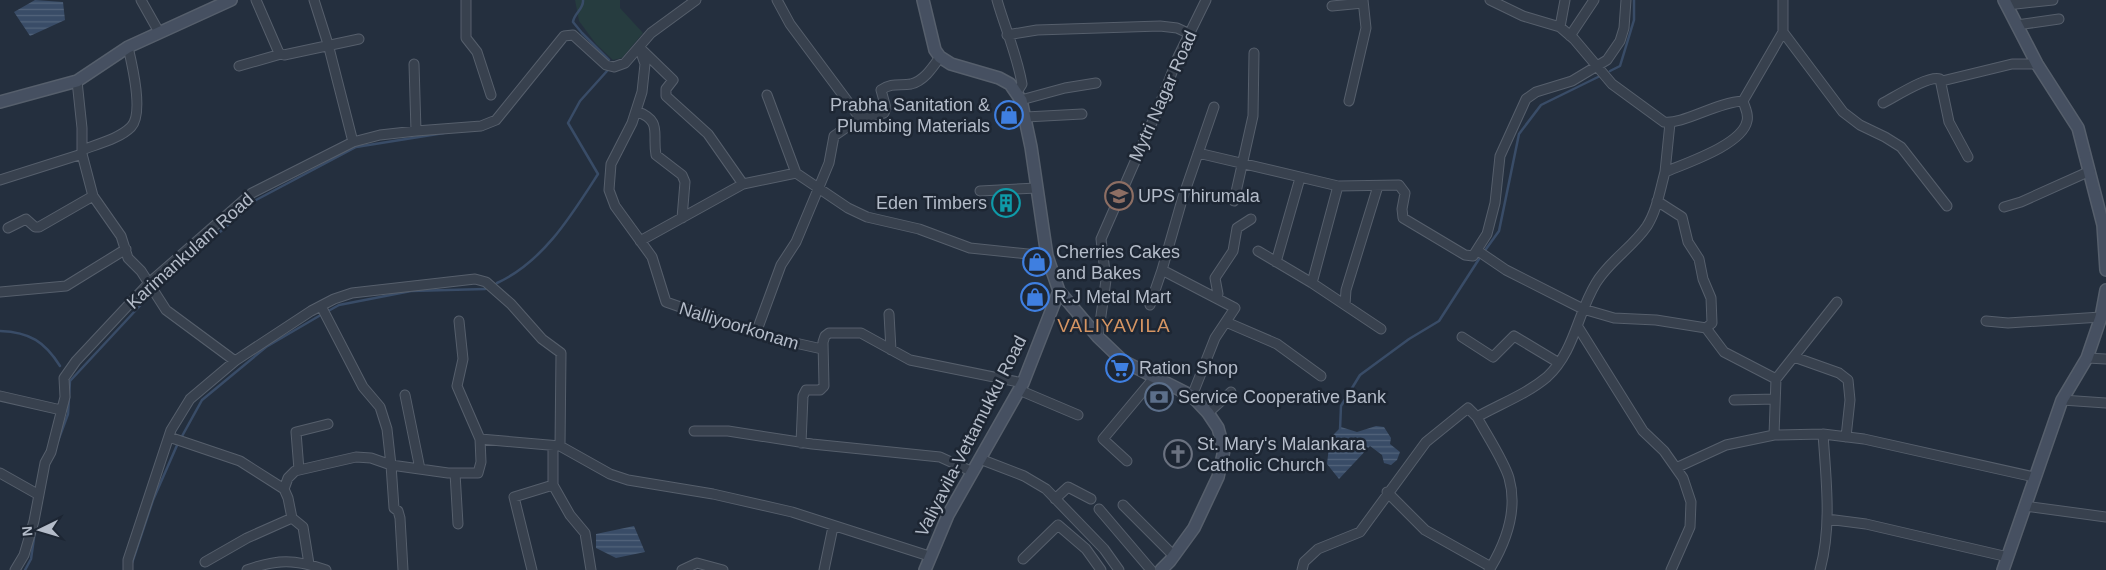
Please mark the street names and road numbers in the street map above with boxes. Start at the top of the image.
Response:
street label: Mytri Nagar Road [1125,28,1201,164]
street label: Karimankulam Road [123,189,257,313]
street label: Nalliyoorkonam [677,298,801,354]
street label: Valiyavila-Vettamukku Road [912,332,1030,540]

